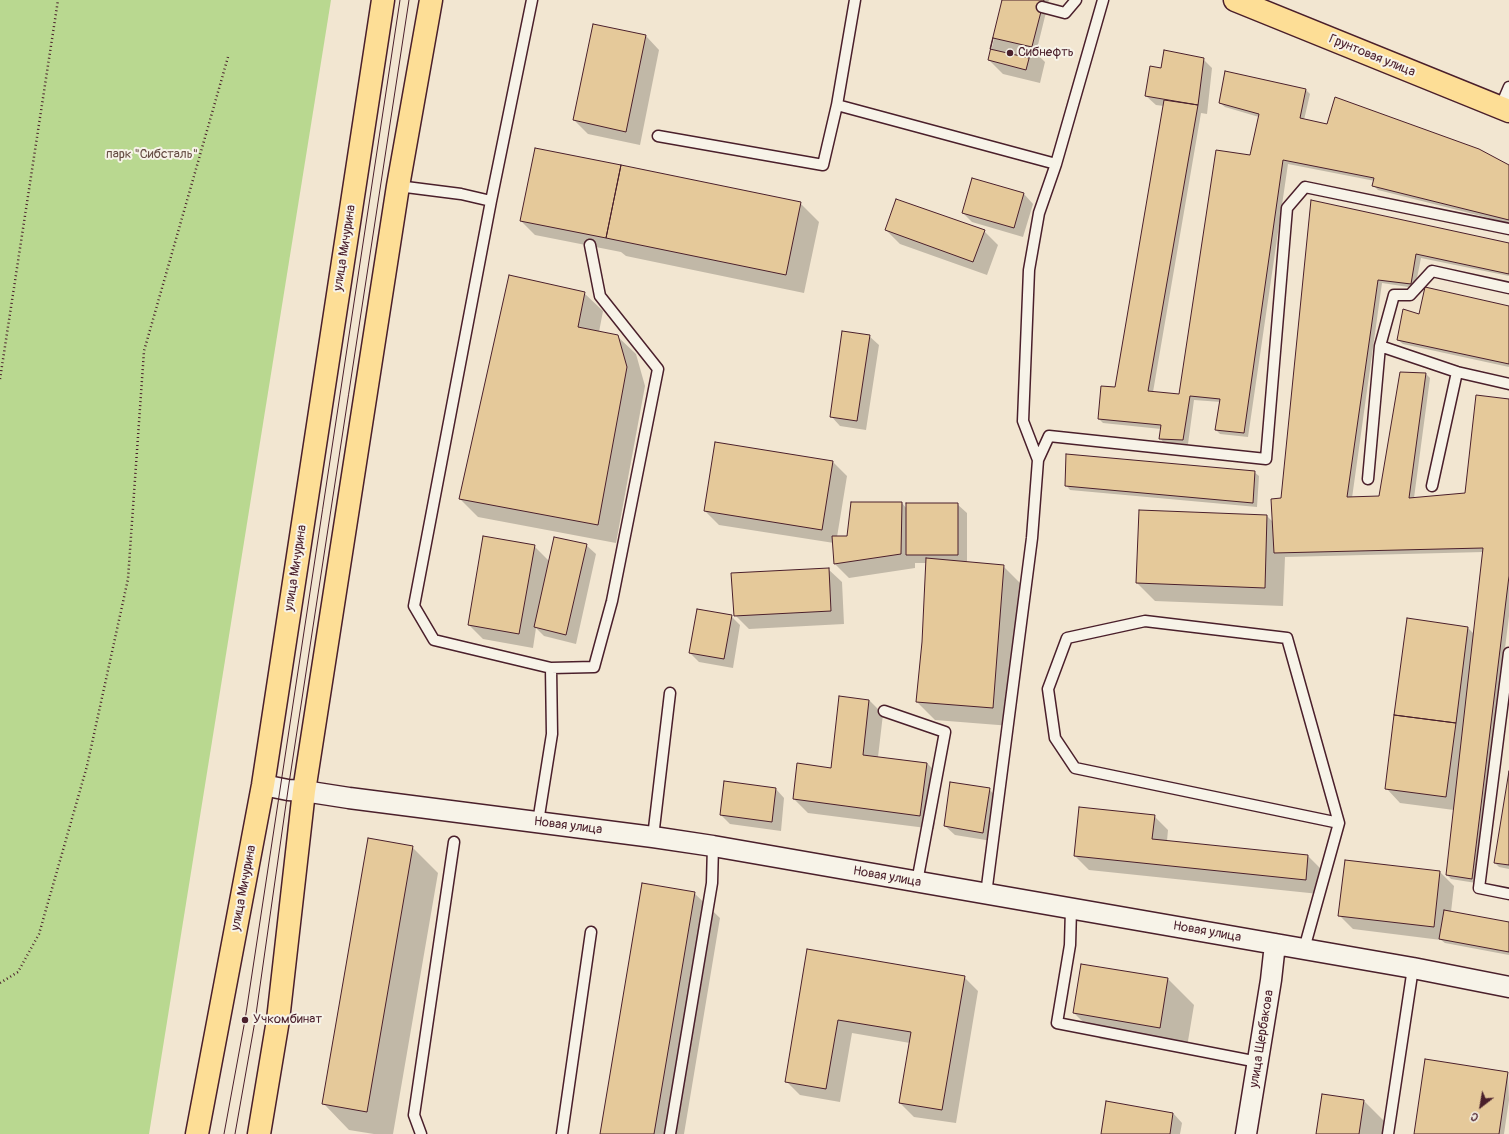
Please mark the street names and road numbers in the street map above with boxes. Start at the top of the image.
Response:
street label: Грунтовая улица [1327,32,1417,80]
street label: улица Мичурина [330,204,360,292]
street label: улица Мичурина [281,524,311,612]
street label: Новая улица [533,814,603,838]
street label: улица Мичурина [228,844,260,932]
street label: Новая улица [852,863,922,891]
street label: Новая улица [1172,918,1242,946]
street label: улица Щербакова [1247,989,1277,1089]

